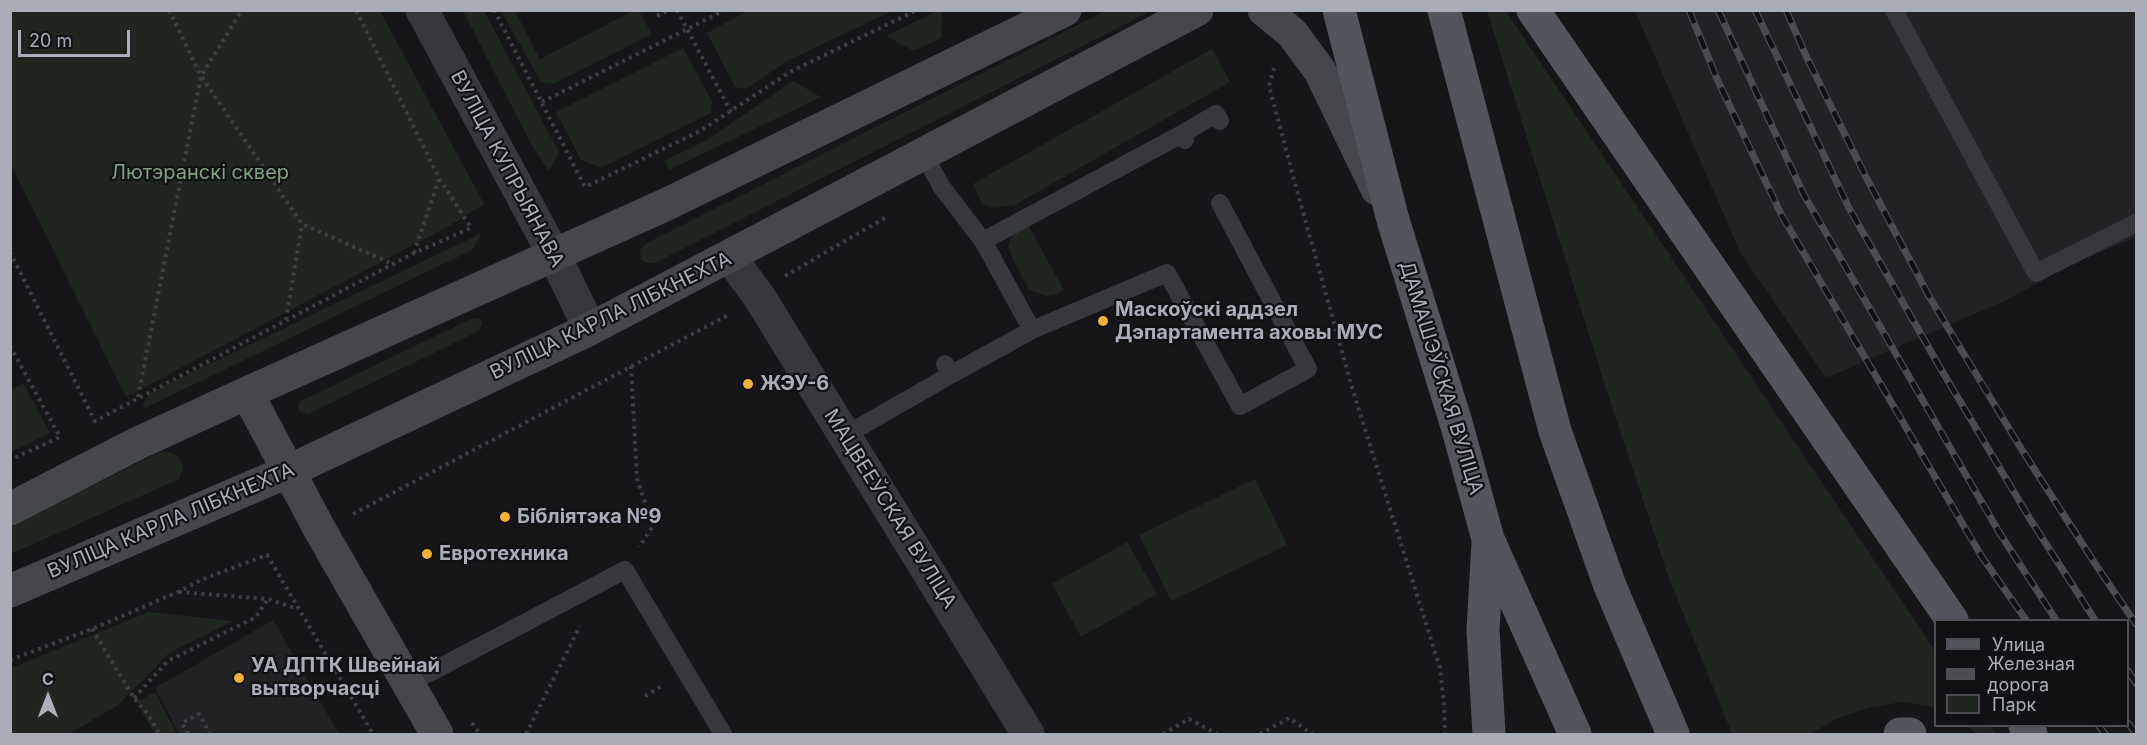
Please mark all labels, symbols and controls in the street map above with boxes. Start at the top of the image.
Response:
scale bar [21,18,134,56]
text: 20 m [29,30,72,51]
street label: ВУЛІЦА КУПРЫЯНАВА [445,66,569,272]
park label: Лютэранскі сквер [111,161,289,185]
street label: ВУЛІЦА КАРЛА ЛІБКНЕХТА [486,247,736,385]
street label: ДАМАШЭЎСКАЯ ВУЛІЦА [1394,258,1488,498]
place label: Маскоўскі аддзел Дэпартамента аховы МУС [1115,298,1383,345]
marker: Маскоўскі аддзел Дэпартамента аховы МУС [1096,314,1110,328]
place label: ЖЭУ-6 [760,372,829,396]
marker: ЖЭУ-6 [741,377,755,391]
street label: МАЦВЕЕЎСКАЯ ВУЛІЦА [819,405,961,613]
street label: ВУЛІЦА КАРЛА ЛІБКНЕХТА [44,458,298,584]
place label: Бібліятэка №9 [517,505,662,529]
marker: Бібліятэка №9 [498,510,512,524]
place label: Евротехника [439,542,569,566]
marker: Евротехника [420,547,434,561]
legend [1934,619,2129,727]
text: Улица [1992,634,2045,655]
text: Железная дорога [1987,653,2075,695]
place label: УА ДПТК Швейнай вытворчасці [251,654,440,701]
north arrow [18,667,78,727]
text: С [42,669,54,689]
marker: УА ДПТК Швейнай вытворчасці [232,671,246,685]
text: Парк [1992,694,2036,715]

